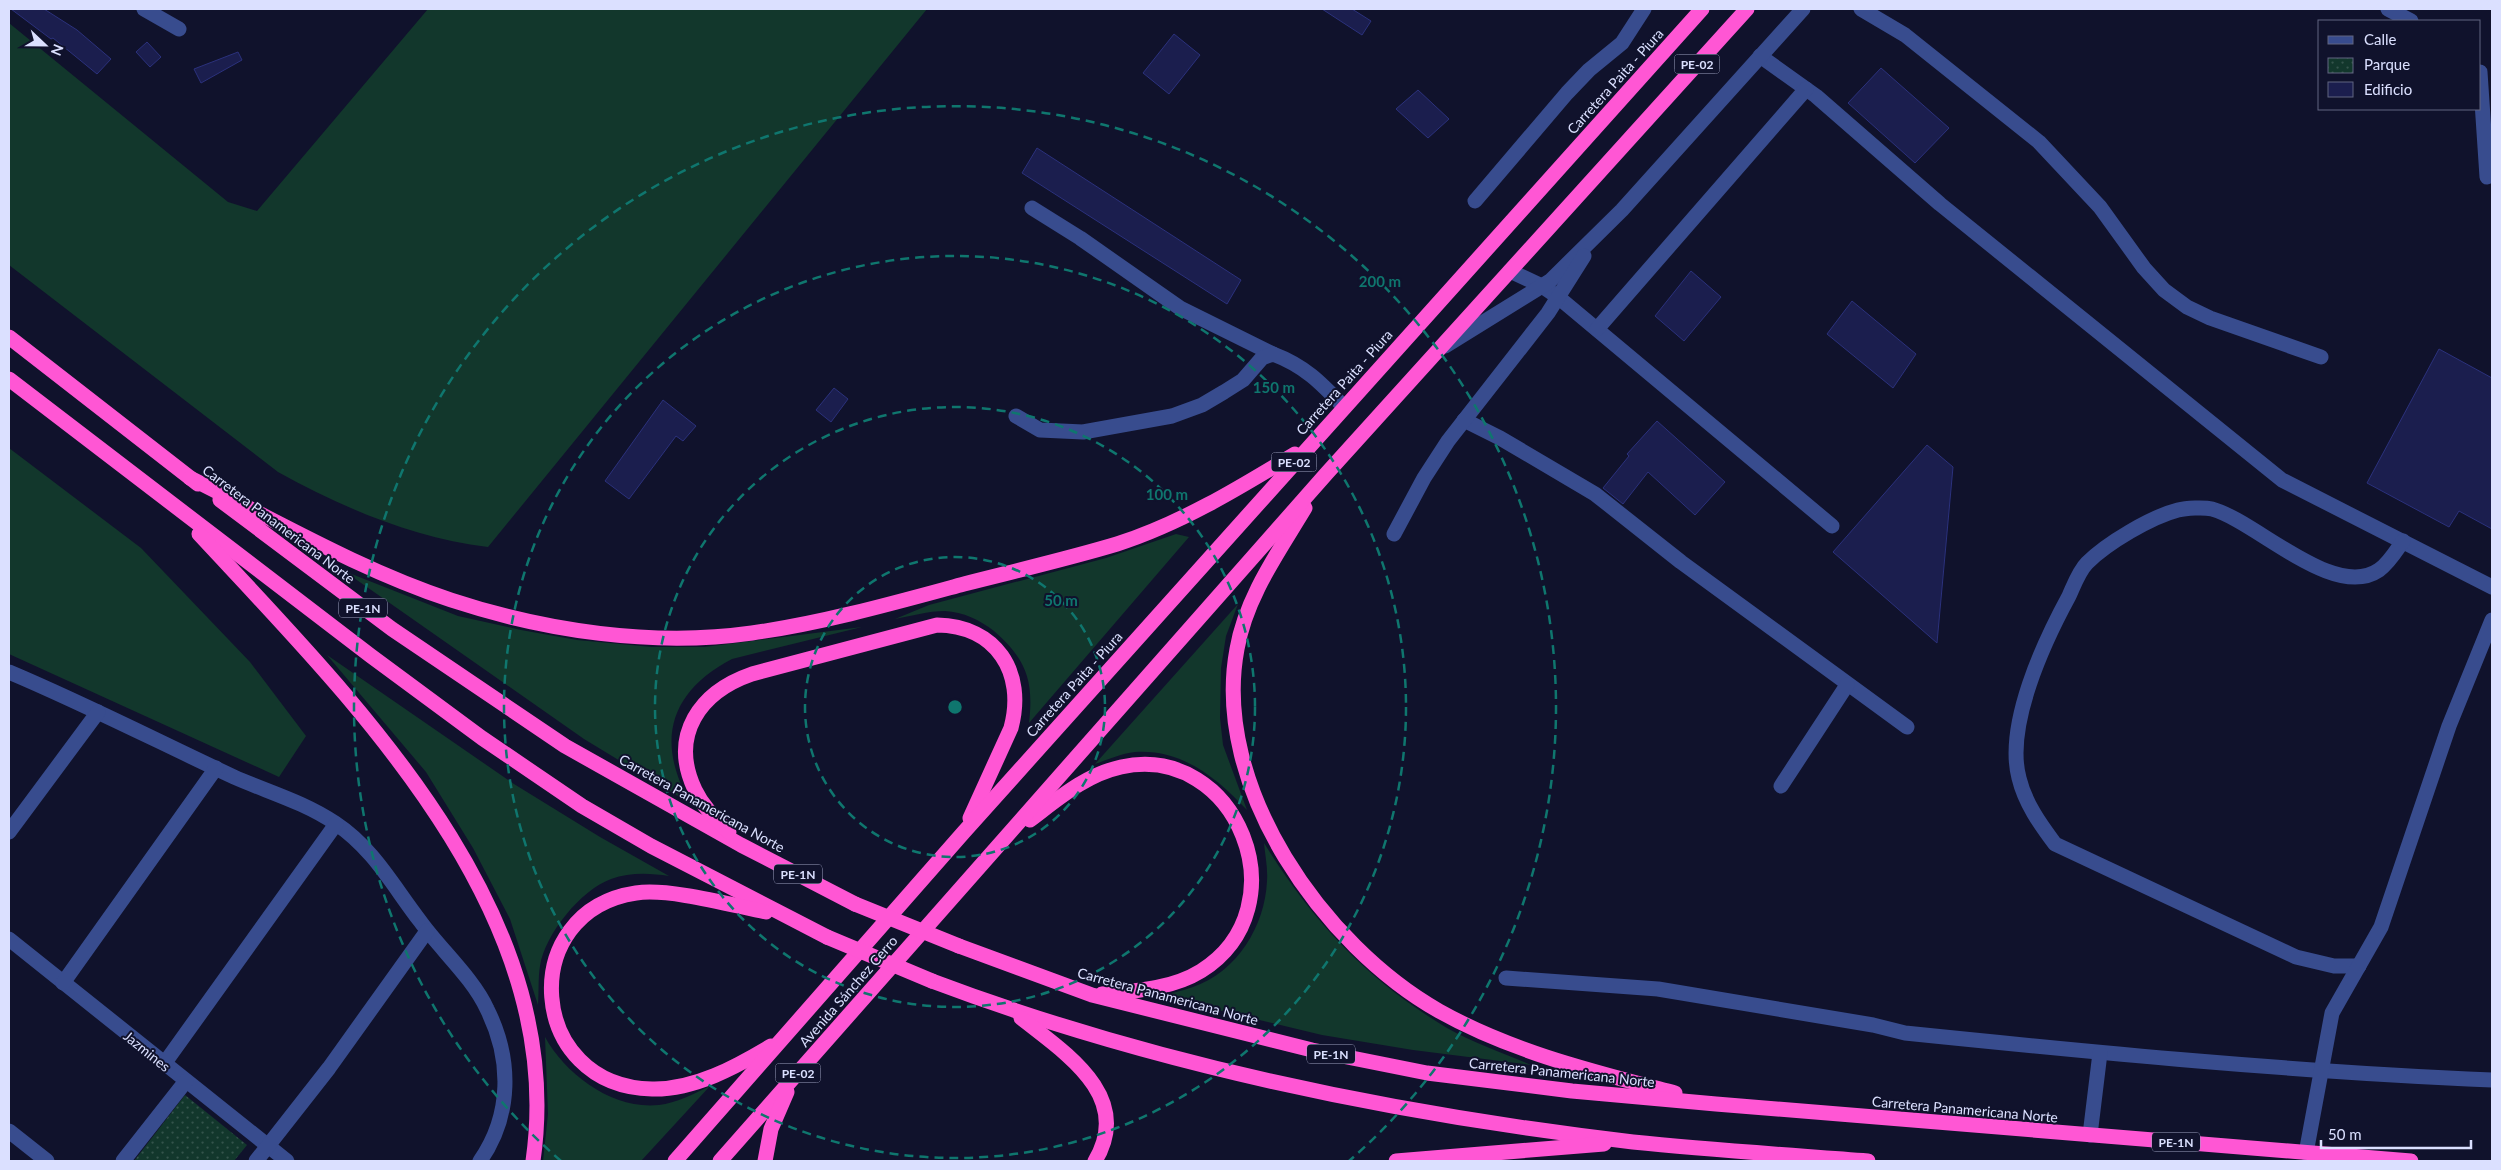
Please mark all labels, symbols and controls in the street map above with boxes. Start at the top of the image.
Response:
north arrow [20,20,70,70]
legend [2318,20,2481,110]
street label: Carretera Paita - Piura [1563,25,1667,137]
text: Calle [2364,30,2397,48]
text: N [48,42,67,58]
road number: PE-02 [1674,54,1720,74]
text: Parque [2364,55,2410,73]
text: Edificio [2364,80,2412,98]
text: 200 m [1359,272,1401,290]
street label: Carretera Paita - Piura [1292,326,1396,438]
text: 150 m [1253,378,1295,396]
road number: PE-02 [1272,452,1316,472]
street label: Carretera Panamericana Norte [199,461,359,587]
text: 100 m [1146,485,1188,503]
text: 50 m [1044,591,1078,609]
road number: PE-1N [339,598,387,618]
street label: Carretera Paita - Piura [1022,628,1126,740]
centre of rings [946,698,964,716]
street label: Carretera Panamericana Norte [616,750,788,856]
road number: PE-1N [774,864,822,884]
street label: Avenida Sánchez Cerro [795,932,901,1050]
street label: Carretera Panamericana Norte [1076,964,1260,1028]
street label: Jazmines [120,1027,174,1075]
road number: PE-1N [1307,1044,1355,1064]
street label: Carretera Panamericana Norte [1468,1054,1656,1090]
road number: PE-02 [776,1064,820,1082]
street label: Carretera Panamericana Norte [1871,1092,2059,1126]
scale bar [2321,1118,2471,1150]
text: 50 m [2328,1125,2362,1143]
road number: PE-1N [2152,1132,2200,1152]

